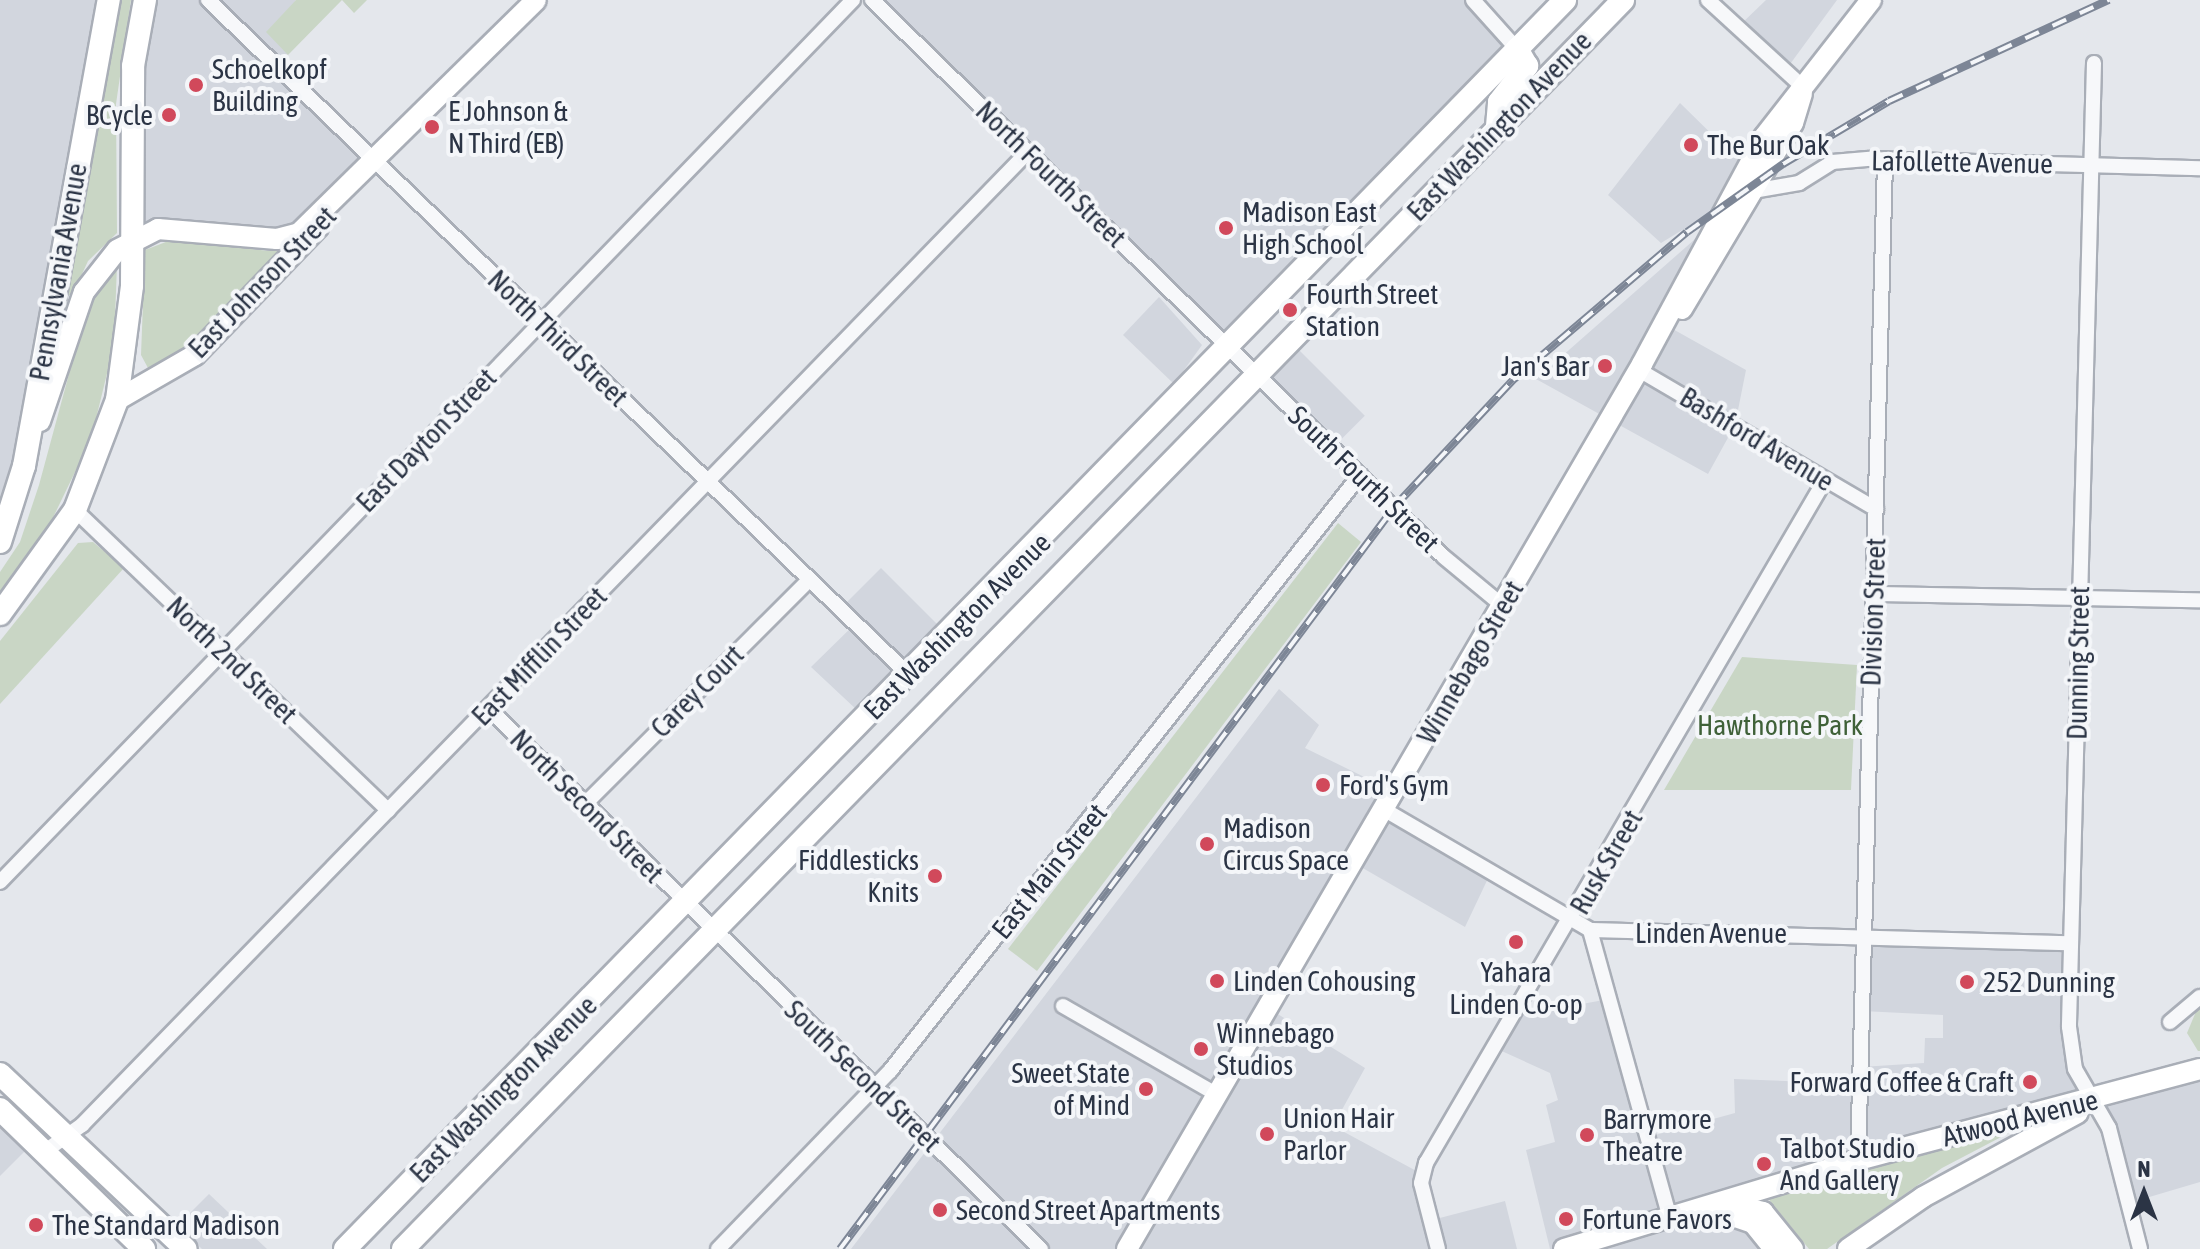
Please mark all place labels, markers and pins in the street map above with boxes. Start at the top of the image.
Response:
place label: Schoelkopf Building [212,52,327,118]
marker: Schoelkopf Building [187,76,205,94]
place label: E Johnson & N Third (EB) [448,94,568,160]
place label: BCycle [86,98,153,132]
marker: BCycle [160,106,178,124]
marker: E Johnson & N Third (EB) [423,118,441,136]
place label: The Bur Oak [1707,128,1829,162]
marker: The Bur Oak [1682,136,1700,154]
place label: Madison East High School [1242,195,1377,261]
marker: Madison East High School [1217,219,1235,237]
place label: Fourth Street Station [1306,277,1438,343]
marker: Fourth Street Station [1281,301,1299,319]
place label: Jan's Bar [1501,349,1589,383]
marker: Jan's Bar [1596,357,1614,375]
place label: Ford's Gym [1339,768,1449,802]
marker: Ford's Gym [1314,776,1332,794]
place label: Madison Circus Space [1223,811,1349,877]
marker: Madison Circus Space [1198,835,1216,853]
place label: Fiddlesticks Knits [798,843,919,909]
marker: Fiddlesticks Knits [926,867,944,885]
marker: Yahara Linden Co-op [1507,933,1525,951]
place label: Yahara Linden Co-op [1449,955,1583,1021]
place label: Linden Cohousing [1233,964,1415,998]
place label: 252 Dunning [1983,965,2115,999]
marker: Linden Cohousing [1208,972,1226,990]
marker: 252 Dunning [1958,973,1976,991]
place label: Winnebago Studios [1217,1016,1335,1082]
marker: Winnebago Studios [1192,1040,1210,1058]
place label: Sweet State of Mind [1012,1056,1130,1122]
place label: Forward Coffee & Craft [1789,1065,2014,1099]
marker: Forward Coffee & Craft [2021,1073,2039,1091]
marker: Sweet State of Mind [1137,1080,1155,1098]
place label: Union Hair Parlor [1283,1101,1394,1167]
place label: Barrymore Theatre [1603,1102,1712,1168]
marker: Union Hair Parlor [1258,1125,1276,1143]
marker: Barrymore Theatre [1578,1126,1596,1144]
place label: Talbot Studio And Gallery [1780,1131,1915,1197]
marker: Talbot Studio And Gallery [1755,1155,1773,1173]
place label: Second Street Apartments [956,1193,1220,1227]
marker: Second Street Apartments [931,1201,949,1219]
place label: Fortune Favors [1582,1202,1732,1236]
place label: The Standard Madison [52,1208,280,1242]
marker: Fortune Favors [1557,1210,1575,1228]
marker: The Standard Madison [27,1216,45,1234]

